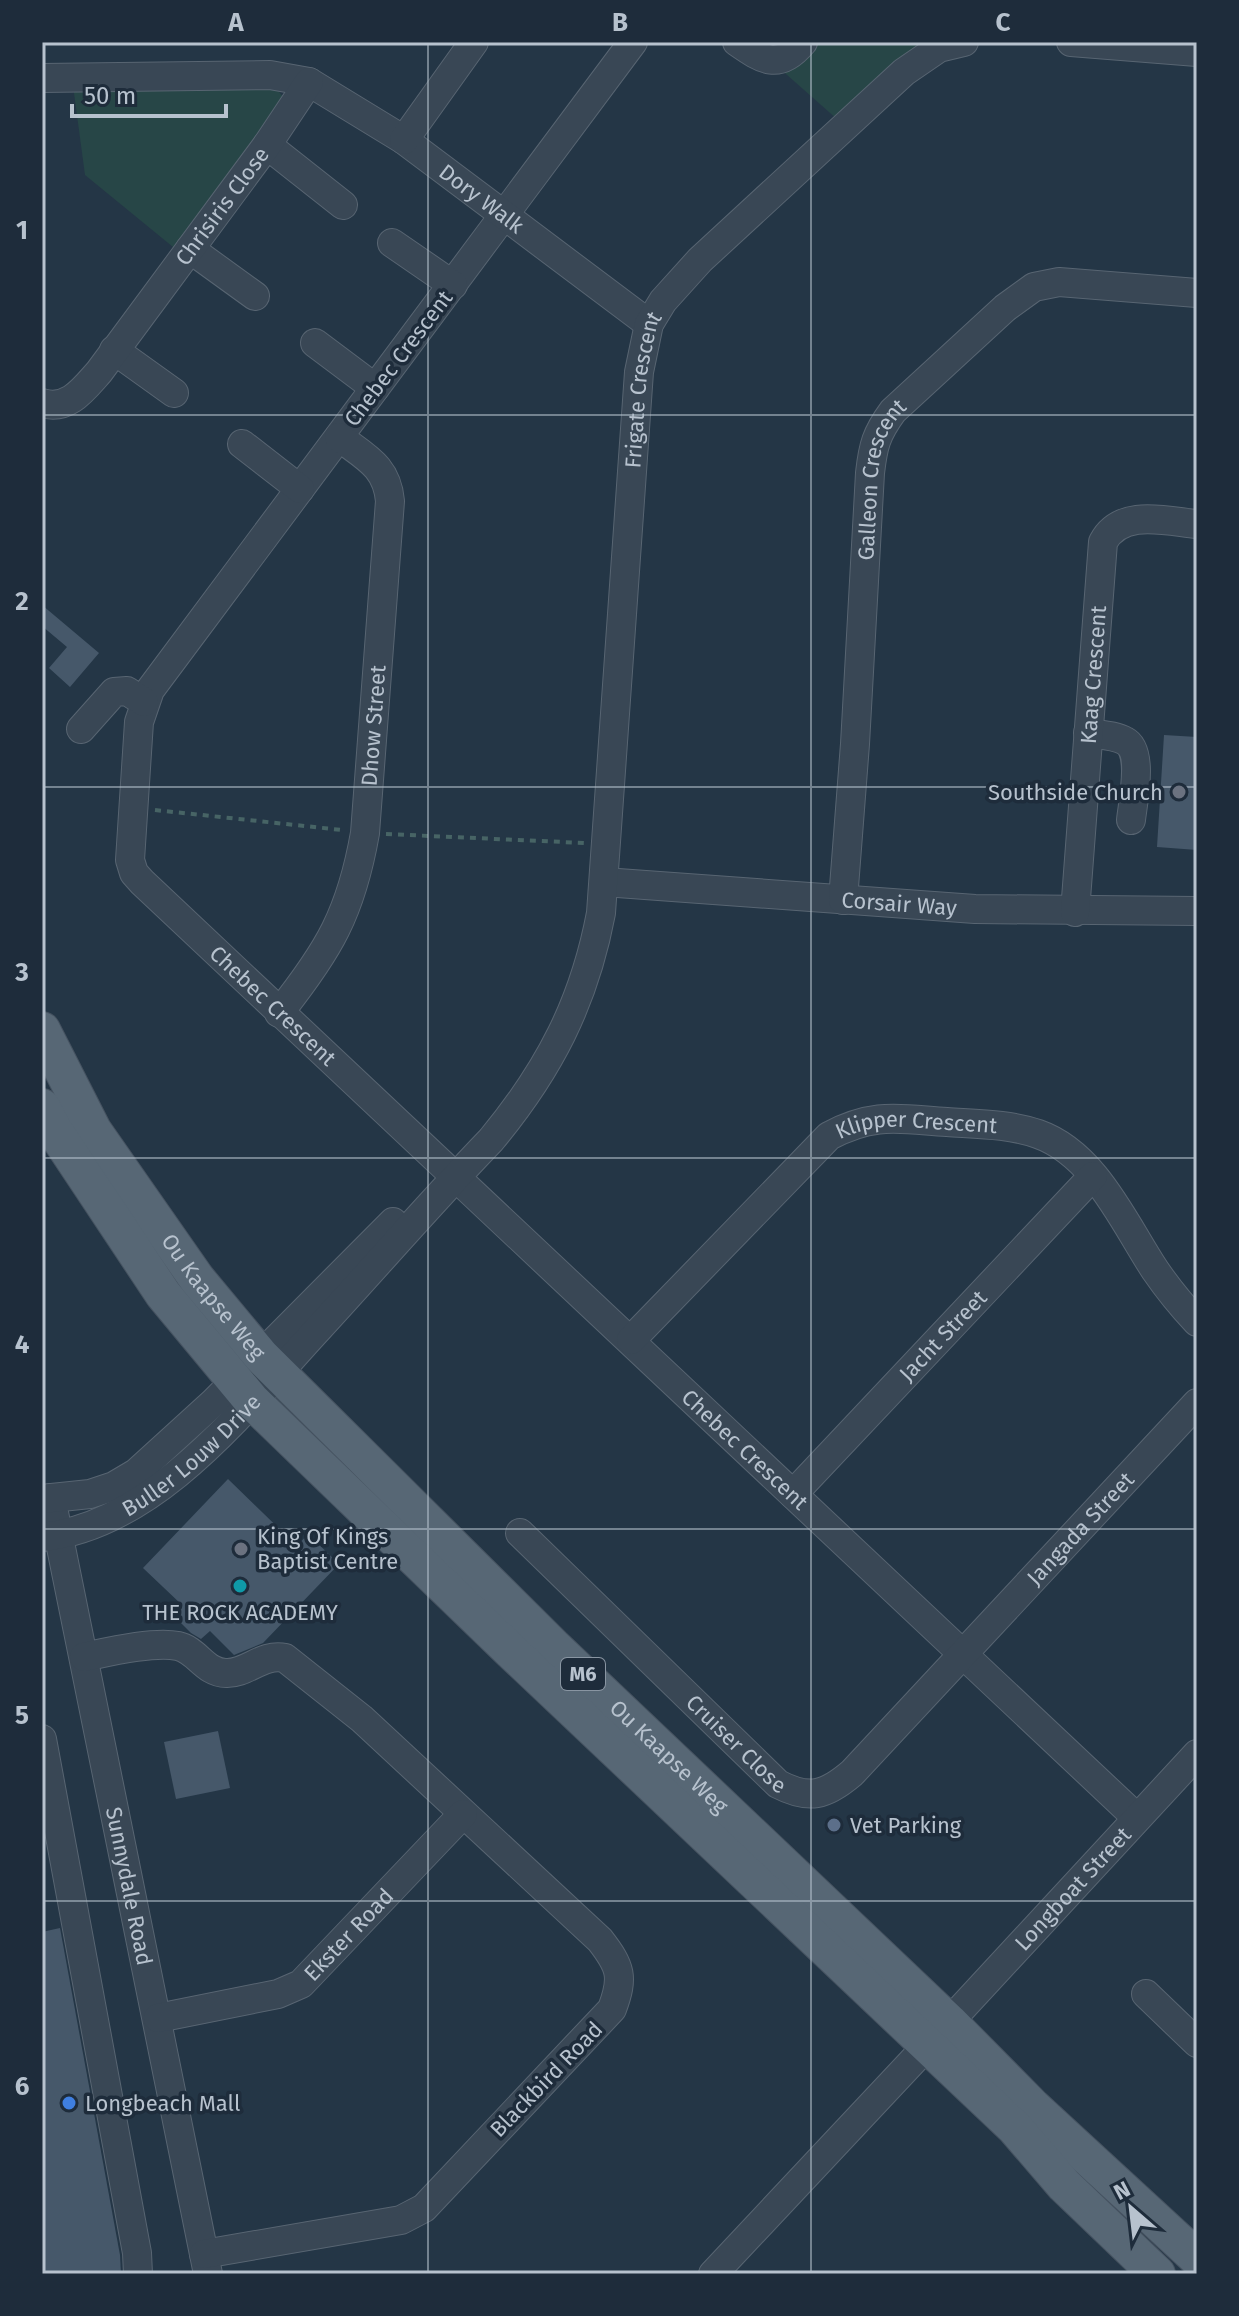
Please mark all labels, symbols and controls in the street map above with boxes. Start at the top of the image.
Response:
text: A [227,7,244,38]
text: B [612,7,628,38]
text: C [996,7,1011,38]
scale bar [72,68,226,118]
text: 50 m [84,82,136,110]
street label: Chrisiris Close [170,142,275,271]
street label: Dory Walk [434,158,530,240]
text: 1 [16,215,28,246]
street label: Chebec Crescent [338,285,458,432]
street label: Frigate Crescent [619,306,668,469]
street label: Galleon Crescent [852,393,912,561]
text: 2 [15,586,29,617]
street label: Kaag Crescent [1075,604,1112,745]
street label: Dhow Street [356,664,392,787]
place label: Southside Church [988,779,1163,806]
marker: Southside Church [1170,783,1188,801]
street label: Corsair Way [841,886,958,922]
street label: Chebec Crescent [204,940,342,1072]
text: 3 [14,957,29,988]
street label: Klipper Crescent [831,1106,998,1145]
street label: Ou Kaapse Weg [155,1228,272,1366]
street label: Jacht Street [893,1284,992,1387]
text: 4 [15,1329,30,1360]
street label: Chebec Crescent [676,1384,814,1516]
street label: Buller Louw Drive [117,1388,267,1522]
street label: Jangada Street [1021,1466,1140,1591]
place label: King Of Kings Baptist Centre [257,1523,398,1575]
marker: King Of Kings Baptist Centre [232,1540,250,1558]
marker: THE ROCK ACADEMY [231,1577,249,1595]
place label: THE ROCK ACADEMY [142,1599,338,1626]
road number: M6 [561,1658,605,1690]
street label: Cruiser Close [680,1689,790,1800]
street label: Ou Kaapse Weg [604,1694,734,1820]
text: 5 [15,1700,29,1731]
street label: Sunnydale Road [100,1805,158,1968]
place label: Vet Parking [850,1812,962,1839]
marker: Vet Parking [825,1816,843,1834]
street label: Longboat Street [1009,1821,1137,1956]
street label: Ekster Road [298,1883,399,1987]
street label: Blackbird Road [484,2016,608,2143]
text: 6 [15,2071,30,2102]
place label: Longbeach Mall [85,2090,240,2117]
marker: Longbeach Mall [60,2094,78,2112]
north arrow [1091,2168,1171,2248]
text: N [1109,2175,1135,2206]

